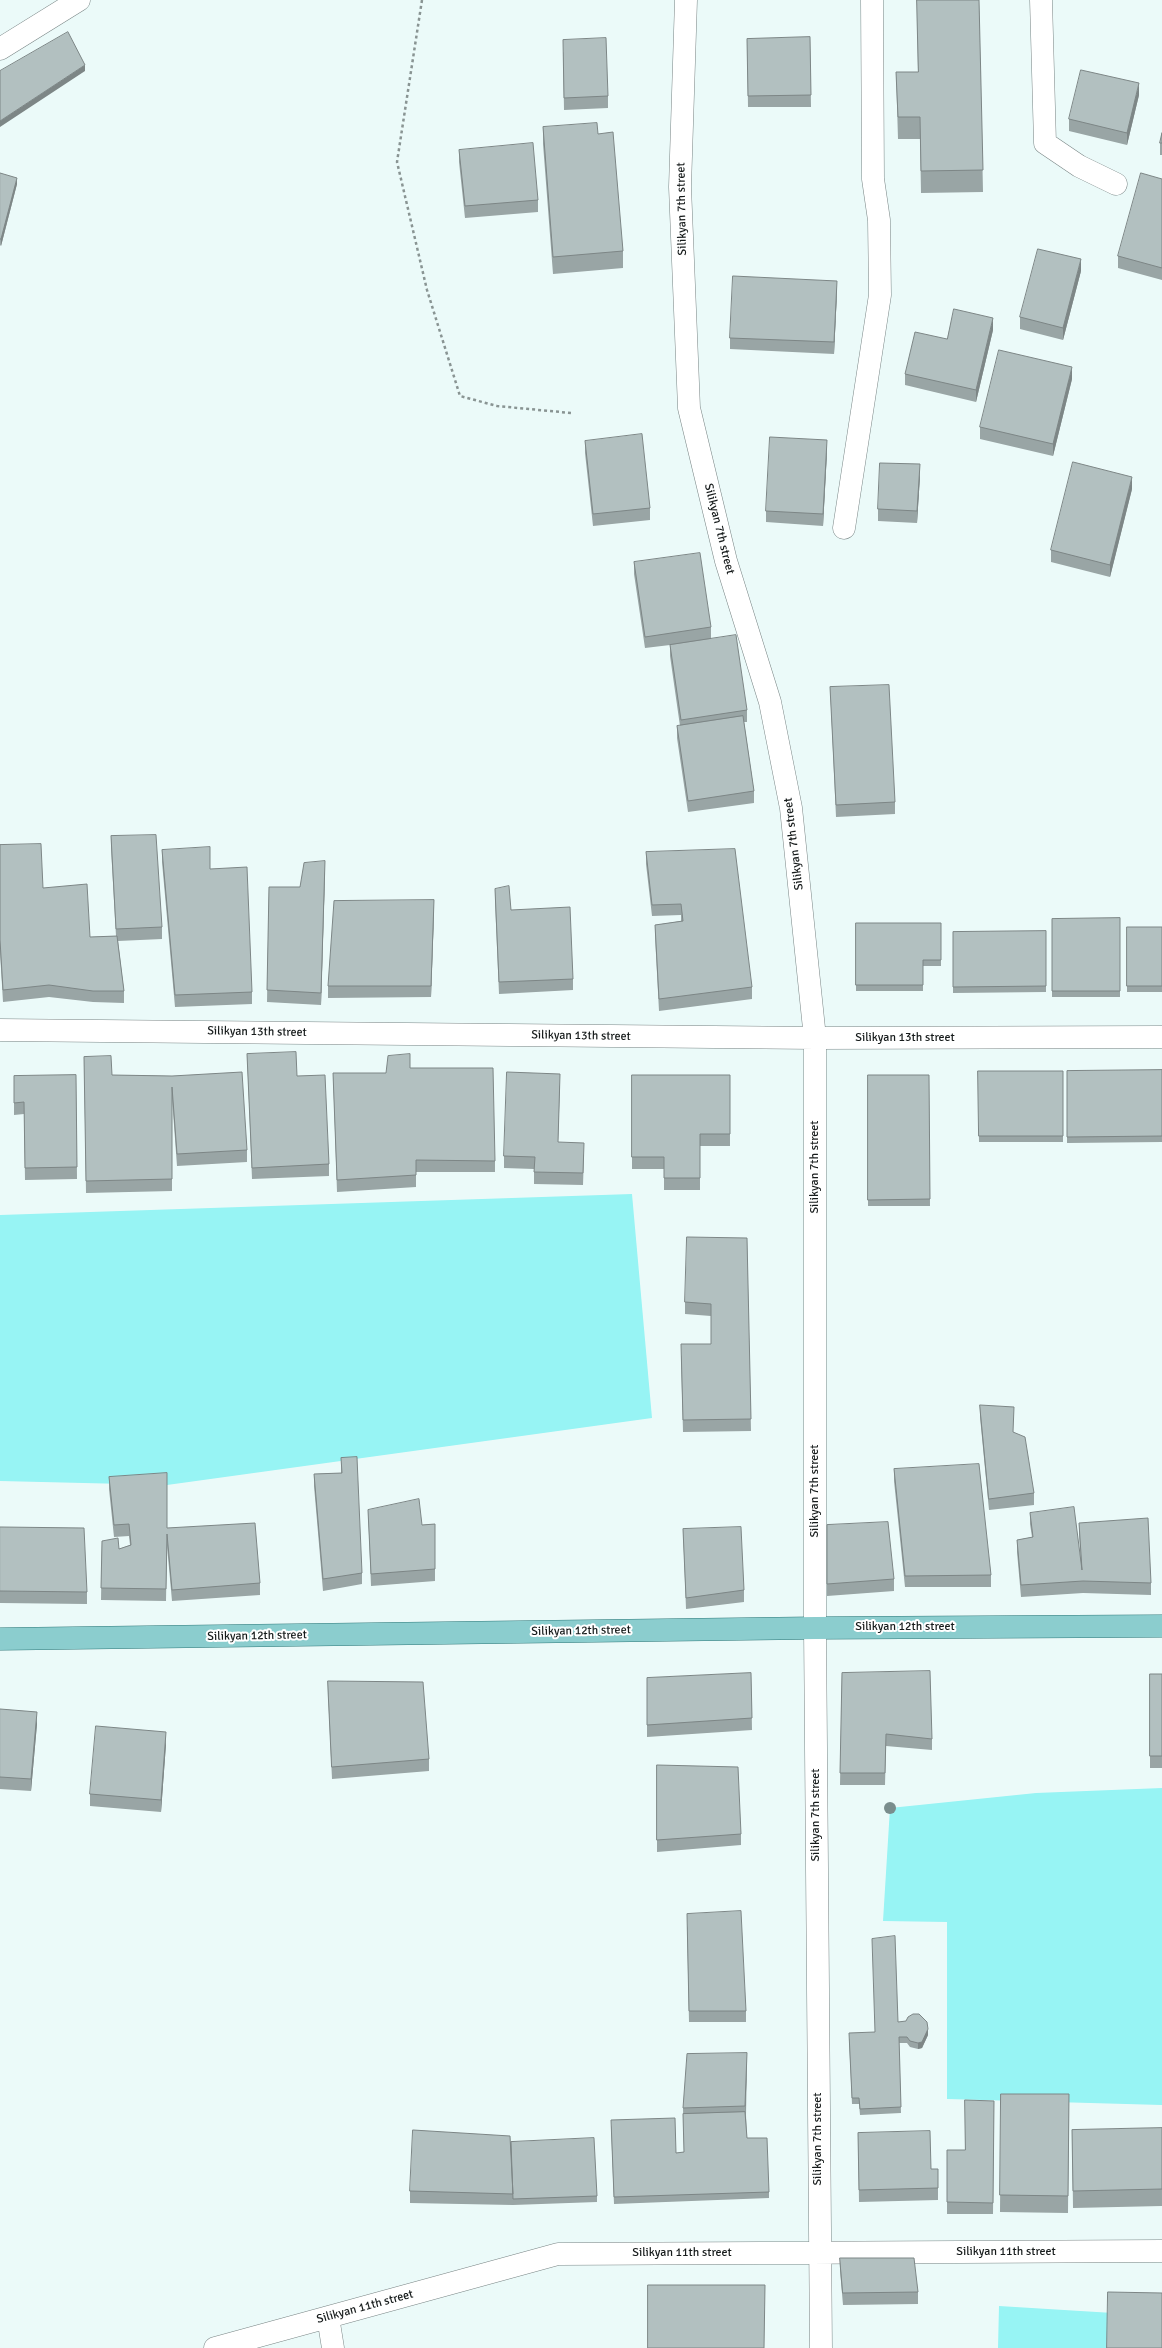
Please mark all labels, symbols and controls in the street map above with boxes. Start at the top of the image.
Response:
street label: Silikyan 7th street [674,162,690,256]
street label: Silikyan 7th street [701,482,737,576]
street label: Silikyan 7th street [781,797,807,891]
street label: Silikyan 13th street [207,1024,307,1040]
street label: Silikyan 13th street [531,1028,631,1044]
street label: Silikyan 13th street [855,1031,955,1045]
street label: Silikyan 7th street [808,1120,822,1214]
street label: Silikyan 7th street [808,1444,822,1538]
street label: Silikyan 12th street [855,1620,955,1634]
street label: Silikyan 12th street [531,1623,631,1639]
street label: Silikyan 12th street [207,1628,307,1644]
street label: Silikyan 7th street [809,1768,823,1862]
street label: Silikyan 7th street [811,2092,825,2186]
street label: Silikyan 11th street [956,2245,1056,2259]
street label: Silikyan 11th street [632,2246,732,2260]
street label: Silikyan 11th street [315,2287,415,2327]

